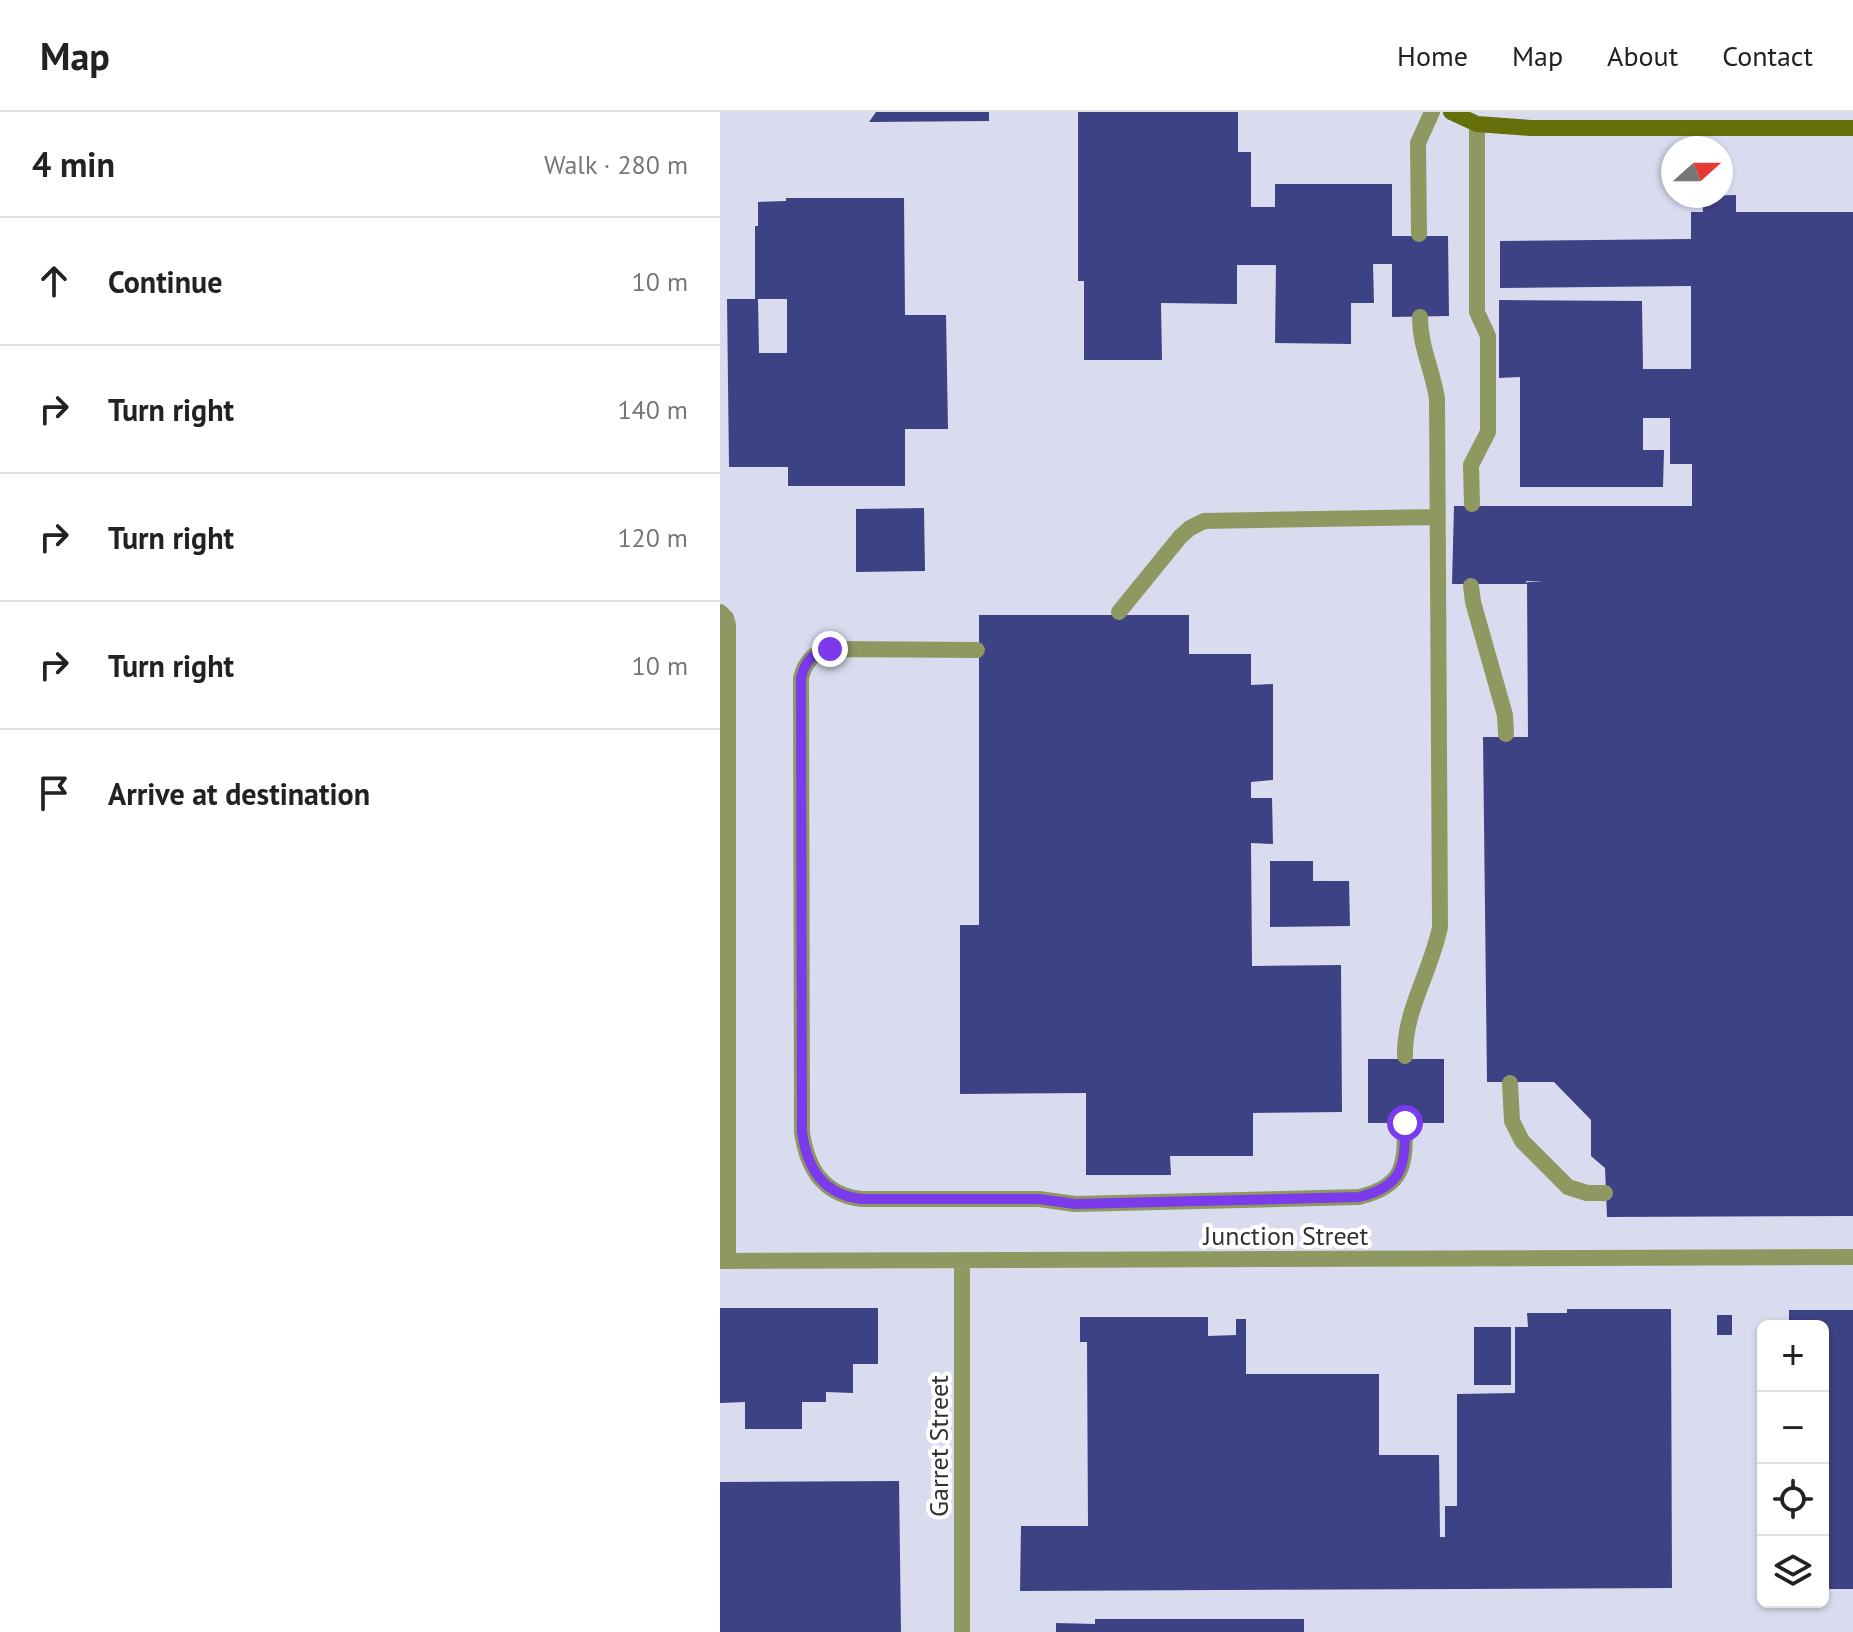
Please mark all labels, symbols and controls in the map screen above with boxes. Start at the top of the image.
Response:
text: Map [40,31,110,80]
text: Home [1397,37,1468,74]
text: Map [1512,37,1563,74]
text: About [1607,37,1678,74]
text: Contact [1722,37,1813,74]
north arrow [1661,136,1733,208]
text: 4 min [32,142,115,186]
text: Walk · 280 m [544,148,688,181]
icon: ahead [32,259,76,303]
text: Continue [108,262,222,301]
text: 10 m [632,265,688,298]
icon: right [32,387,76,431]
text: Turn right [108,390,234,429]
text: 140 m [617,393,688,426]
icon: right [32,515,76,559]
text: Turn right [108,518,234,557]
text: 120 m [617,521,688,554]
route end [812,631,848,667]
icon: right [32,643,76,687]
text: Turn right [108,646,234,685]
text: 10 m [632,649,688,682]
icon: arrive [32,771,76,815]
text: Arrive at destination [108,774,370,813]
route start [1387,1105,1423,1141]
street label: Junction Street [1203,1219,1369,1252]
map controls [1757,1320,1829,1608]
button: + [1757,1320,1829,1392]
street label: Garret Street [922,1375,955,1517]
button: − [1757,1392,1829,1464]
button: locate [1757,1464,1829,1536]
button: layers [1757,1536,1829,1608]

